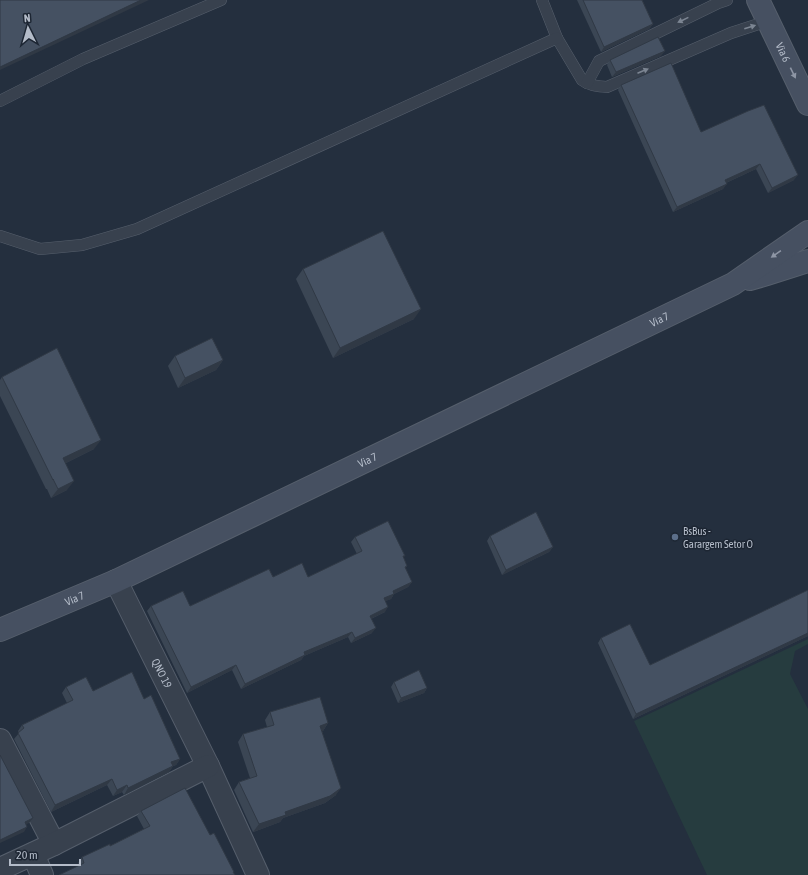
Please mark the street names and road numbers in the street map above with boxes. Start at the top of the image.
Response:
street label: Via 6 [773,41,793,64]
street label: Via 7 [648,310,671,329]
street label: Via 7 [356,450,379,470]
street label: Via 7 [63,589,86,608]
street label: QNO 19 [150,657,174,690]

